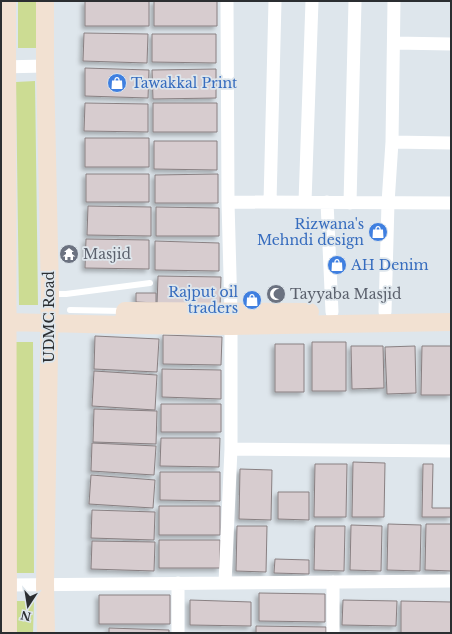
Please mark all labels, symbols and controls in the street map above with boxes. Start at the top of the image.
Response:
shop icon: Tawakkal Print [106,72,128,94]
place label: Tawakkal Print [131,74,238,92]
place label: Rizwana's Mehndi design [257,215,364,249]
shop icon: Rizwana's Mehndi design [367,221,389,243]
temple icon: Masjid [58,243,80,265]
place label: Masjid [83,245,131,263]
shop icon: AH Denim [326,254,348,276]
place label: AH Denim [350,256,429,274]
street label: UDMC Road [40,271,58,363]
place label: Rajput oil traders [168,283,238,317]
mosque icon: Tayyaba Masjid [265,283,287,305]
place label: Tayyaba Masjid [290,285,402,303]
shop icon: Rajput oil traders [241,289,263,311]
north arrow [8,586,48,626]
text: N [19,608,32,624]

